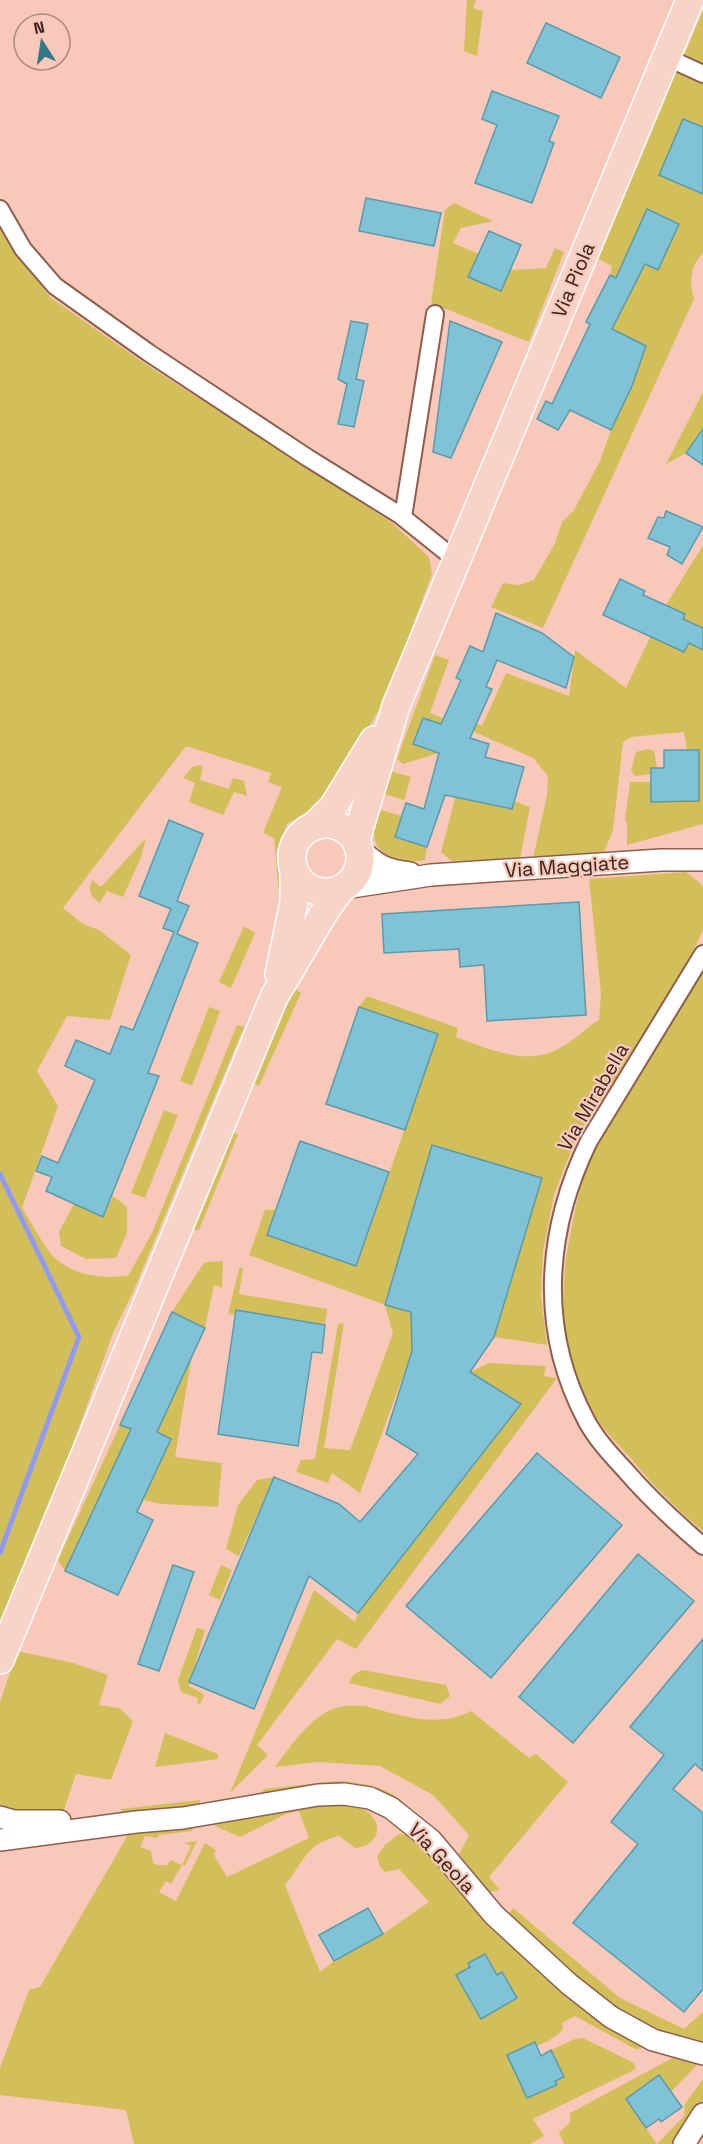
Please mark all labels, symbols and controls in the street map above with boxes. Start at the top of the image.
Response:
north arrow [12,12,72,72]
text: N [32,16,46,39]
street label: Via Piola [545,238,601,322]
street label: Via Maggiate [504,849,630,883]
street label: Via Mirabella [552,1038,634,1156]
street label: Via Geola [403,1817,481,1899]

